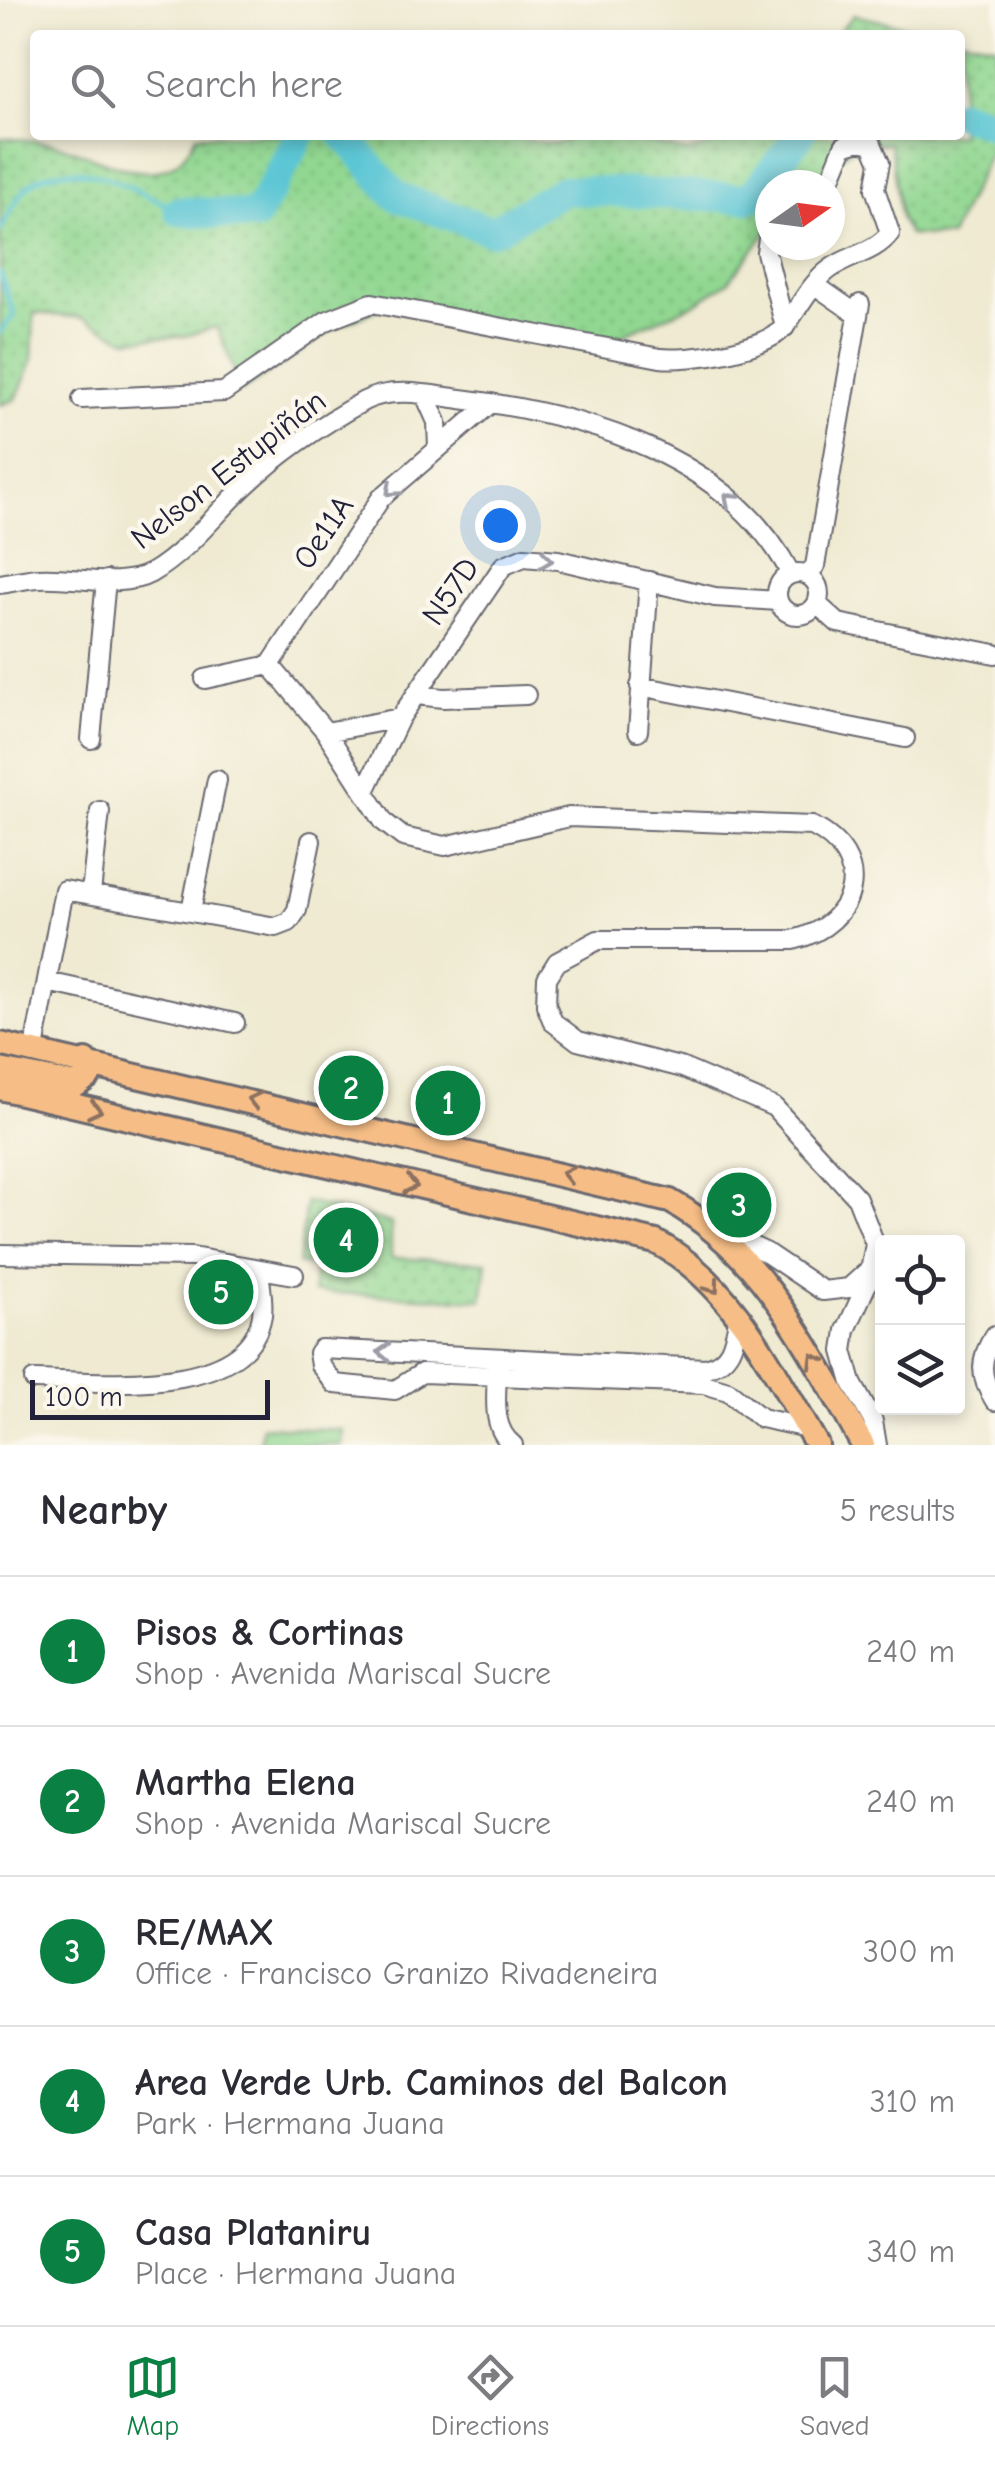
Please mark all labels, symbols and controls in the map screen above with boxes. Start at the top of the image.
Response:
search box [30,30,965,140]
icon: search [65,58,120,113]
text: Search here [145,63,343,107]
north arrow [755,170,845,260]
street label: Nelson Estupiñán [124,382,333,557]
one-way arrow [385,478,403,496]
street label: Oe11A [286,489,361,576]
one-way arrow [723,493,742,511]
your location [475,500,526,551]
one-way arrow [538,549,554,570]
street label: N57D [414,551,487,632]
pin: 2 [318,1050,384,1126]
pin: 1 [416,1066,480,1140]
one-way arrow [246,1091,263,1112]
one-way arrow [86,1098,103,1119]
one-way arrow [560,1165,577,1186]
pin: 3 [706,1168,772,1242]
one-way arrow [402,1173,419,1194]
pin: 4 [314,1202,378,1278]
map controls [875,1235,965,1415]
button: locate [875,1235,965,1325]
pin: 5 [188,1254,254,1330]
one-way arrow [701,1276,719,1294]
button: layers [875,1325,965,1415]
one-way arrow [375,1342,391,1363]
one-way arrow [807,1353,827,1371]
scale bar [30,1375,270,1420]
text: 100 m [45,1381,123,1413]
text: Nearby [40,1486,167,1535]
text: 5 results [840,1492,955,1529]
text: Pisos & Cortinas [135,1611,404,1655]
text: 1 [66,1633,79,1670]
text: 240 m [866,1633,955,1670]
text: Shop · Avenida Mariscal Sucre [135,1655,551,1692]
text: Martha Elena [135,1761,356,1805]
text: 2 [65,1783,80,1820]
text: 240 m [866,1783,955,1820]
text: Shop · Avenida Mariscal Sucre [135,1805,551,1842]
text: RE/MAX [135,1911,275,1955]
text: 3 [65,1933,80,1970]
text: 300 m [863,1933,955,1970]
text: Office · Francisco Granizo Rivadeneira [135,1955,658,1992]
text: Area Verde Urb. Caminos del Balcon [135,2061,728,2105]
text: 4 [65,2083,80,2120]
text: 310 m [869,2083,955,2120]
text: Park · Hermana Juana [135,2105,445,2142]
text: Casa Plataniru [135,2211,371,2255]
text: 5 [64,2233,81,2270]
text: 340 m [867,2233,955,2270]
text: Place · Hermana Juana [135,2255,456,2292]
tab: Map [125,2350,180,2442]
tab: Directions [431,2350,549,2442]
tab: Saved [800,2350,870,2442]

